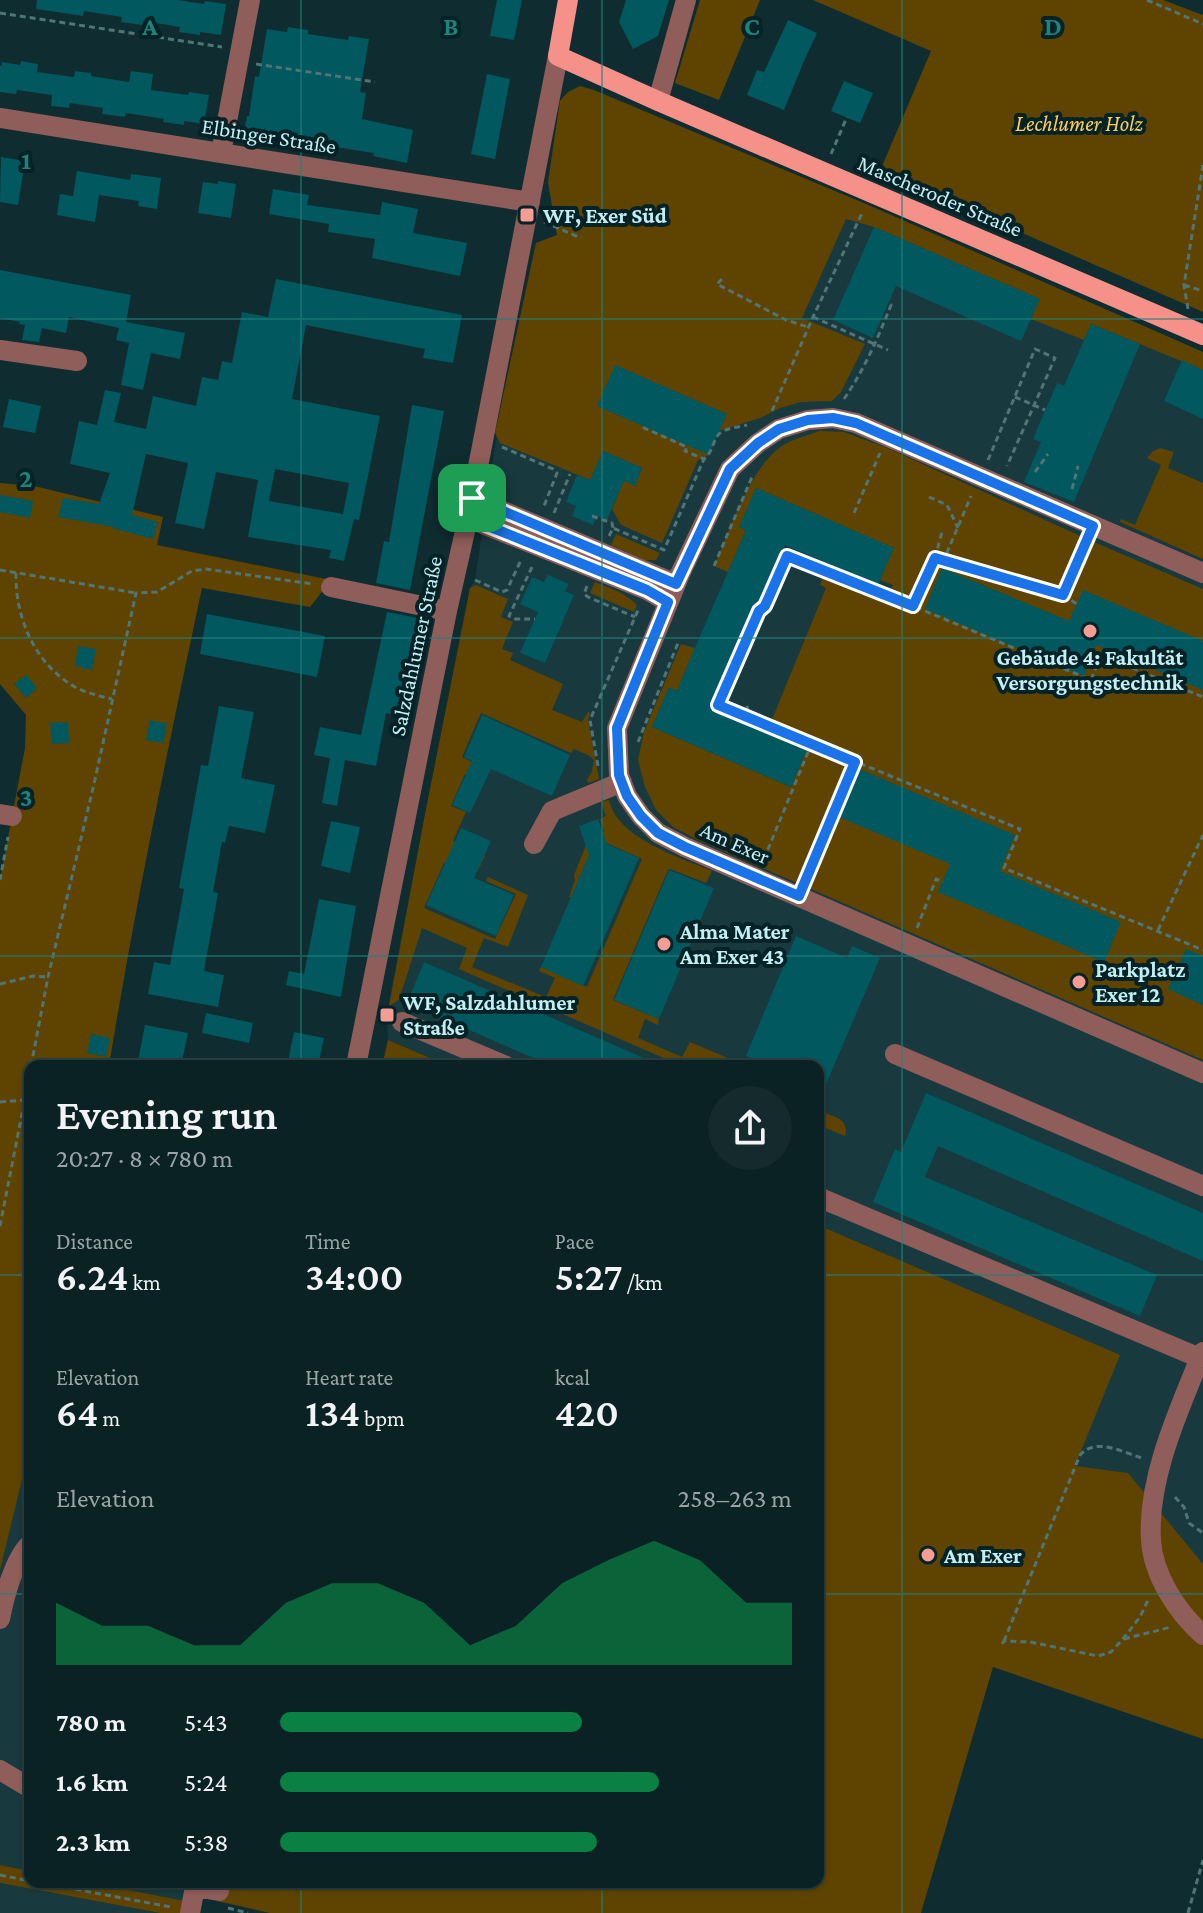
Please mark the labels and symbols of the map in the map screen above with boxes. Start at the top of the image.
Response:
text: A [141,12,158,41]
text: B [443,12,459,41]
text: C [744,12,760,41]
text: D [1044,12,1062,41]
park label: Lechlumer Holz [1015,111,1143,136]
street label: Elbinger Straße [200,113,338,159]
text: 1 [21,146,31,175]
street label: Mascheroder Straße [854,150,1026,242]
place label: WF, Exer Süd [542,203,667,228]
marker: WF, Exer Süd [518,206,536,224]
text: 2 [19,464,33,493]
pin [438,464,506,532]
street label: Salzdahlumer Straße [385,554,447,738]
marker: Gebäude 4: Fakultät Versorgungstechnik [1081,622,1099,640]
place label: Gebäude 4: Fakultät Versorgungstechnik [995,645,1185,695]
text: 3 [20,783,32,812]
street label: Am Exer [696,817,774,869]
place label: Alma Mater Am Exer 43 [679,919,790,969]
marker: Alma Mater Am Exer 43 [655,935,673,953]
place label: Parkplatz Exer 12 [1095,957,1185,1007]
marker: Parkplatz Exer 12 [1070,973,1088,991]
place label: WF, Salzdahlumer Straße [402,990,576,1040]
marker: WF, Salzdahlumer Straße [378,1006,396,1024]
place label: Am Exer [943,1543,1022,1568]
marker: Am Exer [919,1546,937,1564]

